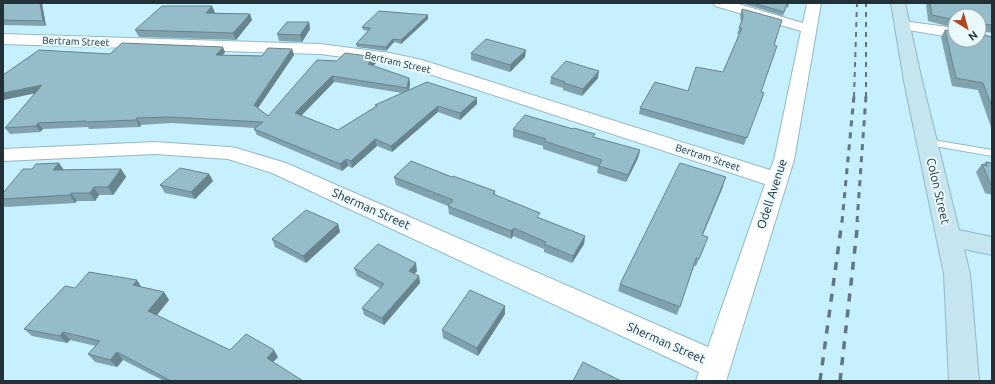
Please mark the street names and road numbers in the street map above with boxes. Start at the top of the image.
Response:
street label: Bertram Street [42,35,110,48]
street label: Bertram Street [364,50,432,75]
street label: Bertram Street [674,142,742,173]
street label: Colon Street [925,156,952,226]
street label: Odell Avenue [754,157,789,230]
street label: Sherman Street [330,186,412,232]
street label: Sherman Street [625,320,707,366]

